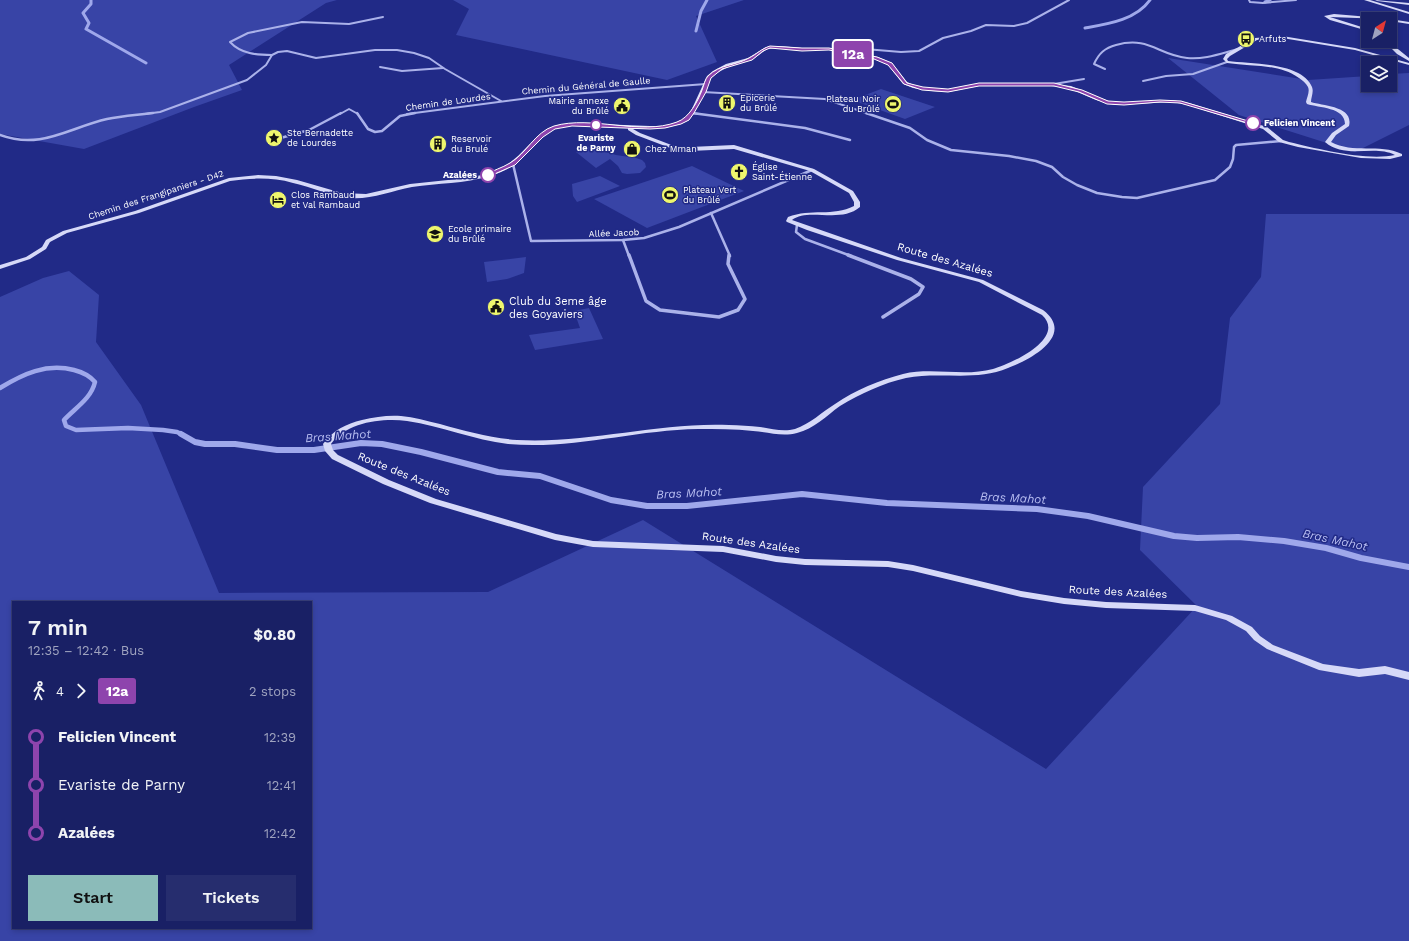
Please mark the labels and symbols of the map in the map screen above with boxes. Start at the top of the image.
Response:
north arrow [1361,12,1397,48]
bus stop icon: Arfuts [1236,29,1256,49]
place label: Arfuts [1259,34,1286,44]
line badge: 12a [830,41,876,67]
street label: Chemin du Général de Gaulle [521,75,651,97]
street label: Chemin de Lourdes [405,91,491,113]
building icon: Epicerie du Brûlé [717,93,737,113]
place label: Epicerie du Brûlé [740,93,777,113]
place label: Plateau Noir du Brûlé [826,94,880,114]
sports icon: Plateau Noir du Brûlé [883,94,903,114]
place label: Mairie annexe du Brûlé [548,96,609,116]
public building icon: Mairie annexe du Brûlé [612,96,632,116]
marker: Felicien Vincent [1245,115,1261,131]
place label: Felicien Vincent [1264,118,1335,128]
marker: Evariste de Parny [590,119,602,131]
place icon: Ste Bernadette de Lourdes [264,128,284,148]
place label: Ste Bernadette de Lourdes [287,128,353,148]
place label: Evariste de Parny [577,133,616,153]
building icon: Reservoir du Brulé [428,134,448,154]
place label: Reservoir du Brulé [451,134,492,154]
shop icon: Chez Mman [622,139,642,159]
place label: Chez Mman [645,144,697,154]
place label: Église Saint-Étienne [752,161,812,182]
church icon: Église Saint-Étienne [729,162,749,182]
marker: Azalées [480,167,496,183]
street label: Chemin des Frangipaniers - D42 [87,168,225,222]
place label: Azalées [443,170,477,180]
sports icon: Plateau Vert du Brûlé [660,185,680,205]
place label: Plateau Vert du Brûlé [683,185,737,205]
hotel icon: Clos Rambaud et Val Rambaud [268,190,288,210]
place label: Clos Rambaud et Val Rambaud [291,190,360,210]
school or university icon: Ecole primaire du Brûlé [425,224,445,244]
place label: Ecole primaire du Brûlé [448,224,512,244]
street label: Allée Jacob [588,227,640,239]
street label: Route des Azalées [896,240,994,280]
place label: Club du 3eme âge des Goyaviers [509,295,607,321]
public building icon: Club du 3eme âge des Goyaviers [486,297,506,317]
water label: Bras Mahot [305,427,372,445]
street label: Route des Azalées [356,449,452,499]
water label: Bras Mahot [656,484,722,502]
water label: Bras Mahot [980,489,1046,507]
water label: Bras Mahot [1301,526,1369,554]
street label: Route des Azalées [701,530,801,556]
street label: Route des Azalées [1068,583,1168,601]

